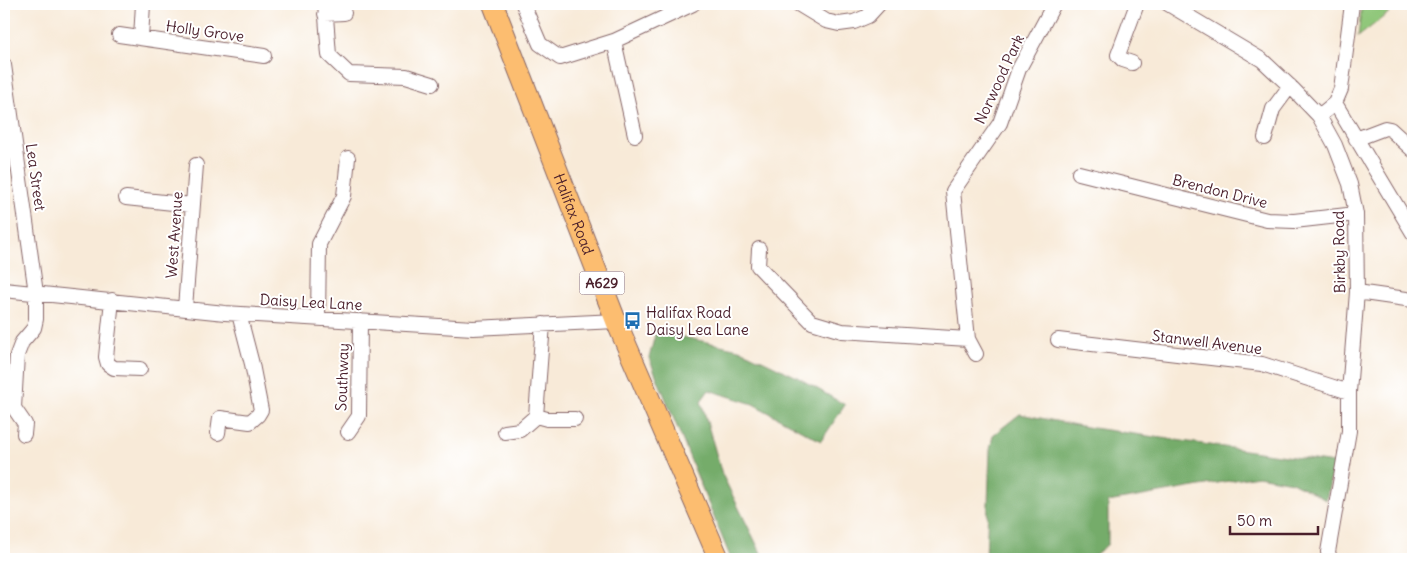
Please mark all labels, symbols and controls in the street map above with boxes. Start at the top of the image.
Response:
street label: Holly Grove [165,16,245,46]
street label: Norwood Park [970,31,1028,127]
street label: Lea Street [22,142,50,212]
street label: Halifax Road [550,170,599,257]
street label: Brendon Drive [1171,170,1269,212]
street label: West Avenue [161,191,187,279]
street label: Birkby Road [1329,210,1349,293]
road number: A629 [580,272,624,294]
street label: Daisy Lea Lane [259,290,363,314]
place label: Halifax Road Daisy Lea Lane [646,303,749,339]
bus stop icon: Halifax Road Daisy Lea Lane [622,311,642,331]
street label: Stanwell Avenue [1151,326,1263,358]
street label: Southway [331,343,353,411]
scale bar [1230,503,1317,535]
text: 50 m [1237,511,1272,530]

